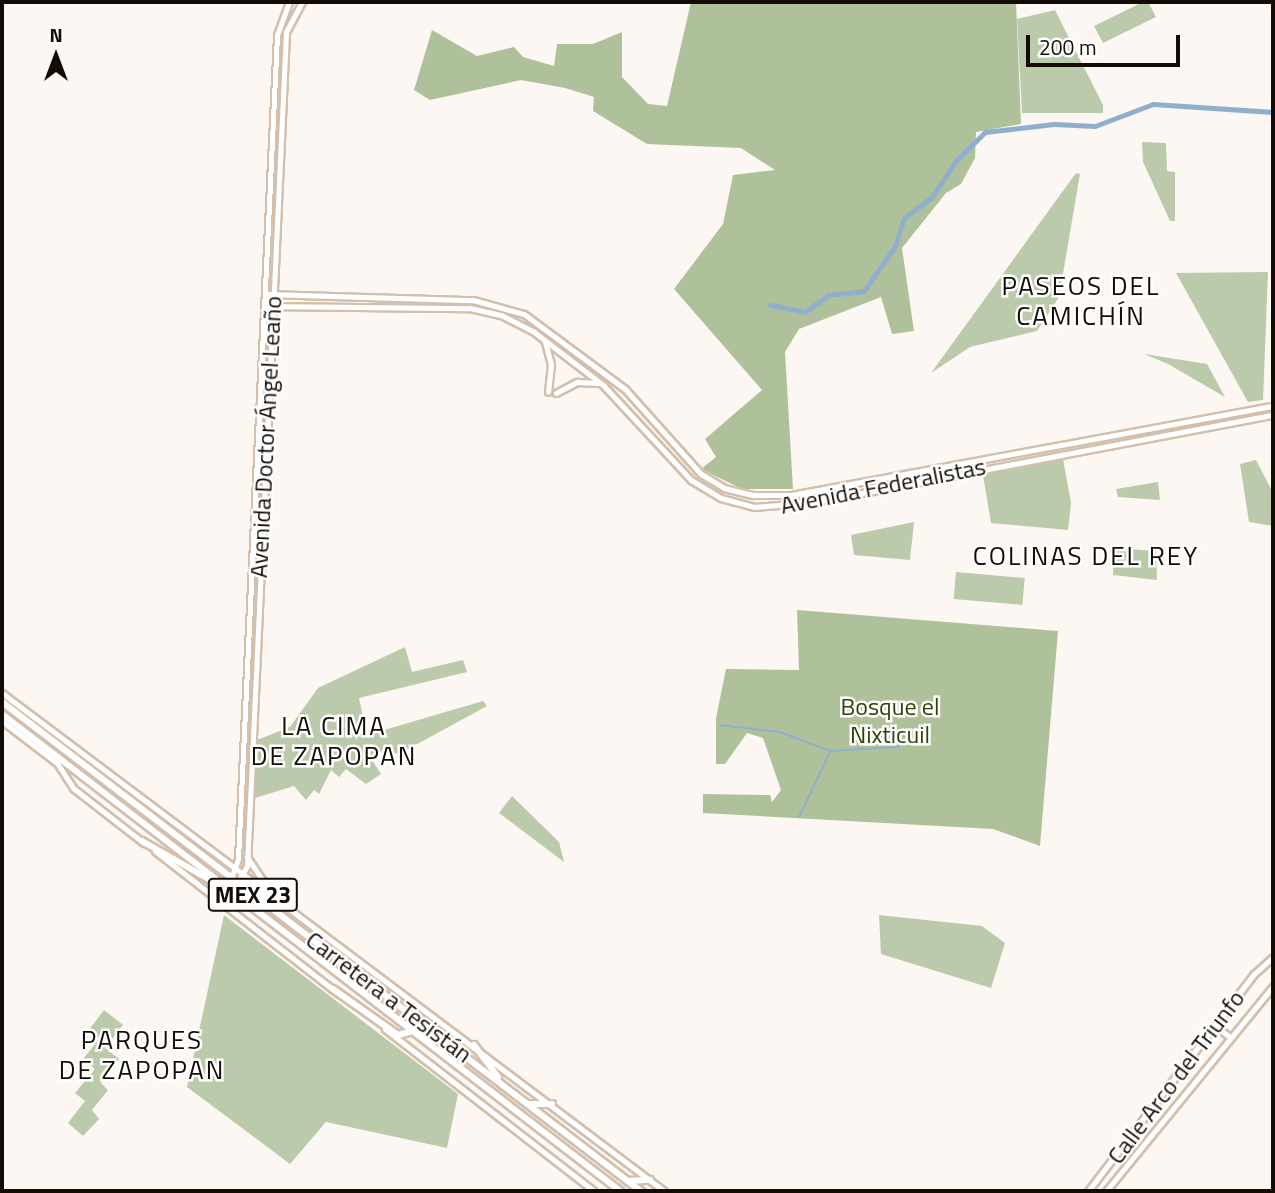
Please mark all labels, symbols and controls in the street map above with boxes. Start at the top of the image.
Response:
text: N [49,20,63,49]
north arrow [21,21,91,91]
scale bar [1030,21,1184,65]
text: 200 m [1039,31,1096,63]
district label: PASEOS DEL CAMICHÍN [1003,270,1159,332]
street label: Avenida Doctor Ángel Leaño [244,295,288,579]
street label: Avenida Federalistas [778,452,988,520]
district label: COLINAS DEL REY [975,540,1197,572]
park label: Bosque el Nixticuil [840,693,940,749]
district label: LA CIMA DE ZAPOPAN [252,710,416,772]
road number: MEX 23 [208,876,298,914]
street label: Carretera a Tesistán [300,925,478,1069]
street label: Calle Arco del Triunfo [1101,984,1251,1170]
district label: PARQUES DE ZAPOPAN [60,1024,224,1086]

